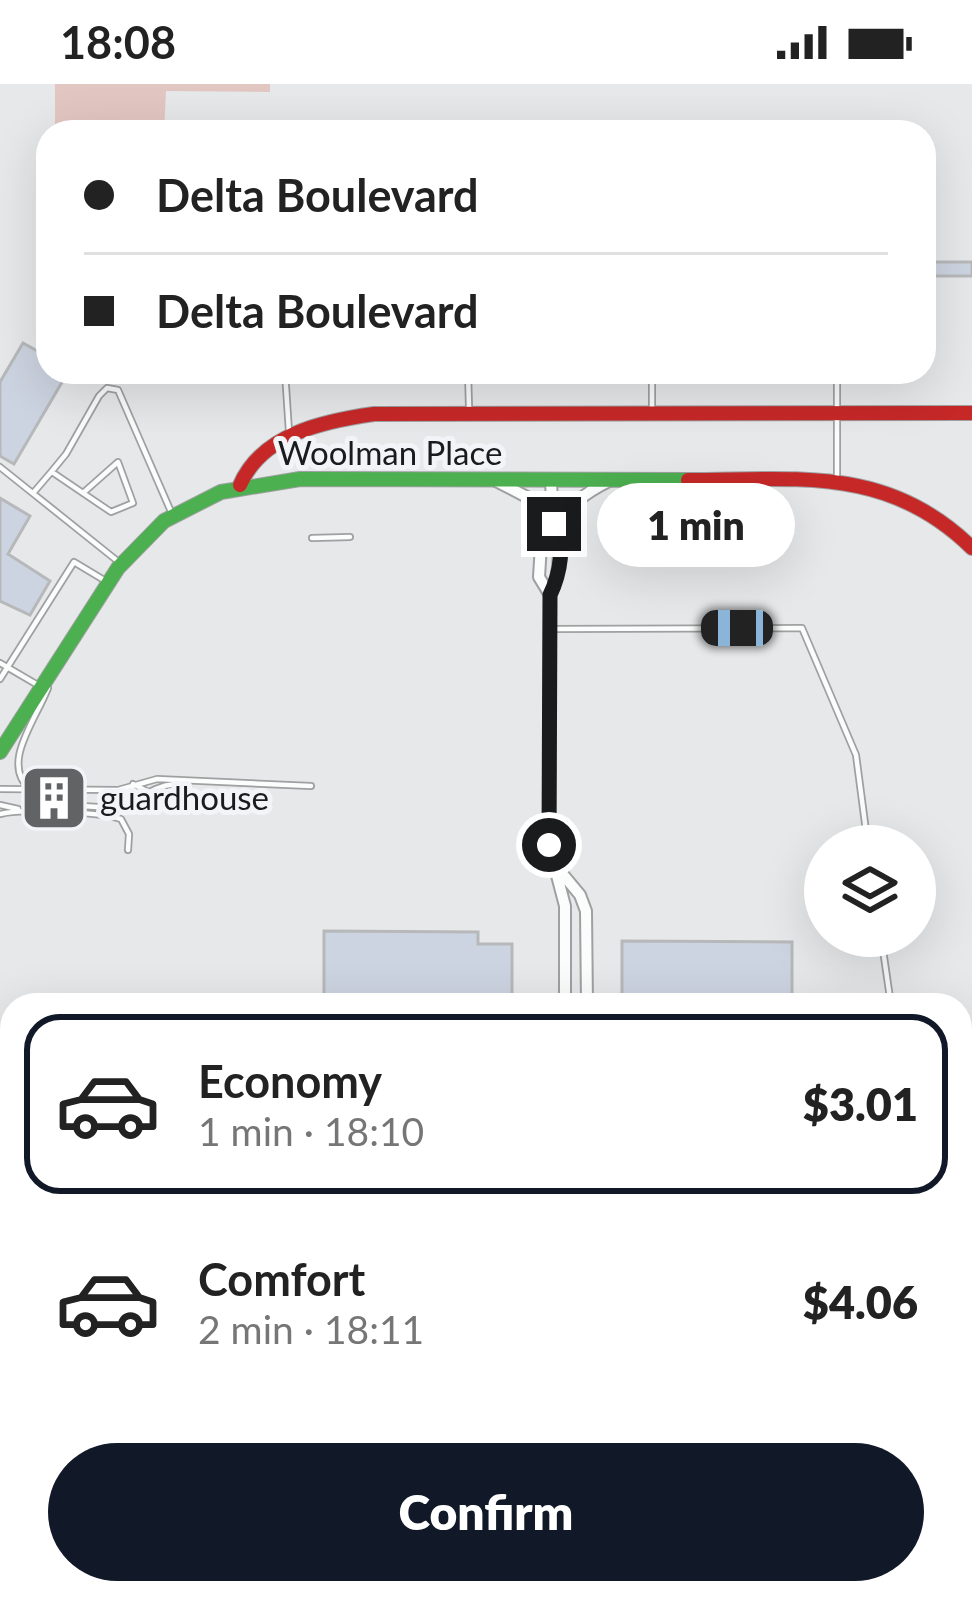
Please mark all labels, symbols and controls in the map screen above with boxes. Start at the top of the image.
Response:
text: 18:08 [60,15,176,69]
text: Delta Boulevard [156,168,479,222]
text: Delta Boulevard [156,284,479,338]
street label: Woolman Place [278,432,502,472]
callout: 1 min [596,482,794,566]
route end [527,497,581,551]
text: 1 min [647,502,745,548]
car [701,610,773,646]
building icon: guardhouse [19,763,89,833]
place label: guardhouse [100,777,269,817]
route start [522,818,576,872]
map controls [804,825,936,957]
button: layers [804,825,936,957]
icon: car [54,1050,162,1158]
text: Economy [198,1054,382,1108]
text: $3.01 [803,1077,918,1131]
text: 1 min · 18:10 [198,1108,424,1154]
icon: car [54,1248,162,1356]
text: Comfort [198,1252,365,1306]
text: $4.06 [803,1275,918,1329]
text: 2 min · 18:11 [198,1306,424,1352]
button: Confirm [48,1443,924,1581]

